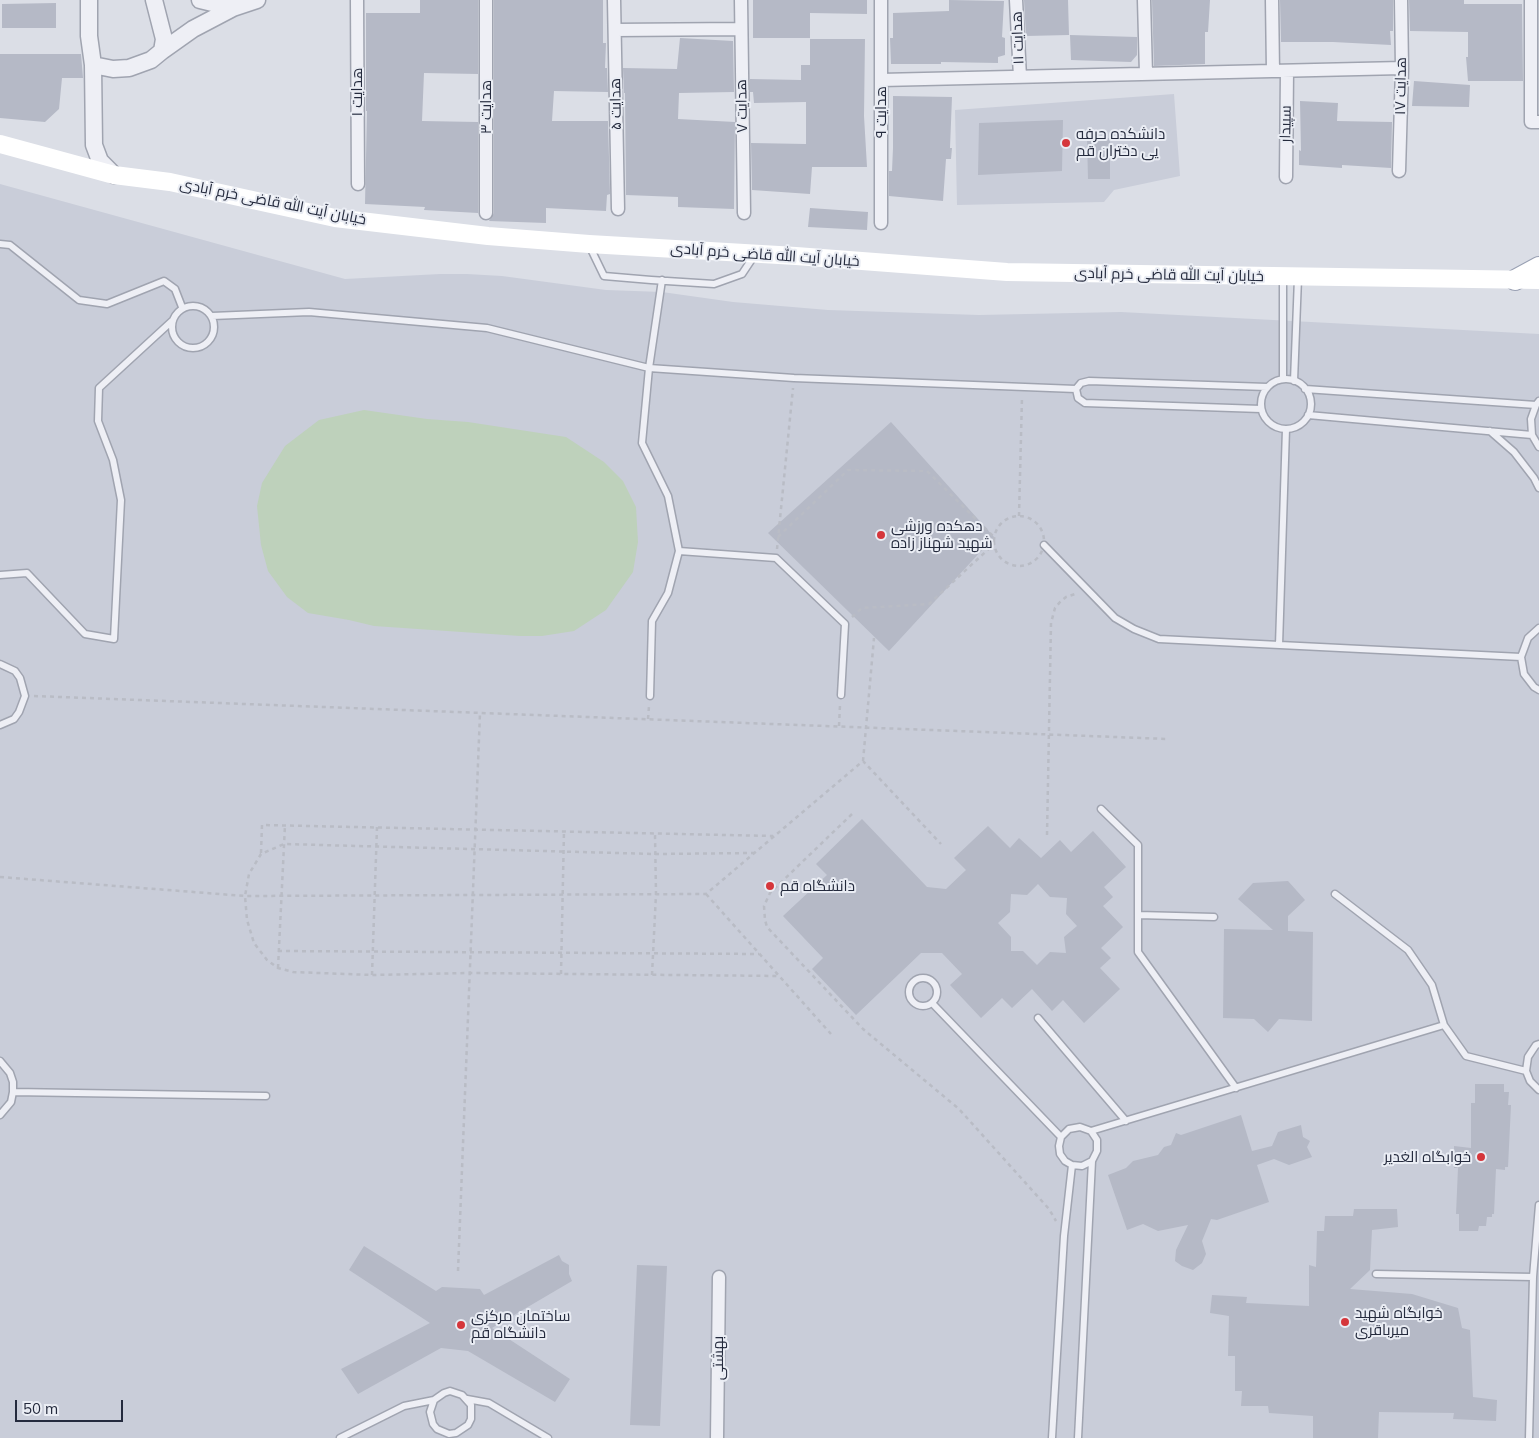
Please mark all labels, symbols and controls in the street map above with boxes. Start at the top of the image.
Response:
street label: هدایت ۱۱ [1008,11,1028,65]
street label: هدایت ۱۷ [1391,57,1411,115]
street label: هدایت ۱ [348,68,366,116]
street label: هدایت ۵ [607,78,625,130]
street label: هدایت ۷ [733,79,751,133]
street label: هدایت ۳ [477,80,495,134]
street label: هدایت ۹ [872,86,890,138]
street label: سپیدار [1277,105,1295,143]
place label: دانشکده حرفه یی دختران قم [1076,125,1165,160]
marker: دانشکده حرفه یی دختران قم [1060,137,1072,149]
street label: خیابان آیت الله قاضی خرم آبادی [178,175,368,229]
street label: خیابان آیت الله قاضی خرم آبادی [670,239,860,271]
street label: خیابان آیت الله قاضی خرم آبادی [1074,264,1264,286]
place label: دهکده ورزشی شهید شهناز زاده [891,517,993,552]
marker: دهکده ورزشی شهید شهناز زاده [875,529,887,541]
place label: دانشگاه قم [780,877,855,895]
marker: دانشگاه قم [764,880,776,892]
place label: خوابگاه الغدیر [1384,1148,1471,1166]
marker: خوابگاه الغدیر [1475,1151,1487,1163]
place label: خوابگاه شهید میرباقری [1355,1304,1442,1339]
place label: ساختمان مرکزی دانشگاه قم [471,1307,570,1342]
marker: خوابگاه شهید میرباقری [1339,1316,1351,1328]
marker: ساختمان مرکزی دانشگاه قم [455,1319,467,1331]
street label: بهشتی [709,1336,727,1380]
scale bar [18,1390,125,1422]
text: 50 m [23,1399,58,1418]

